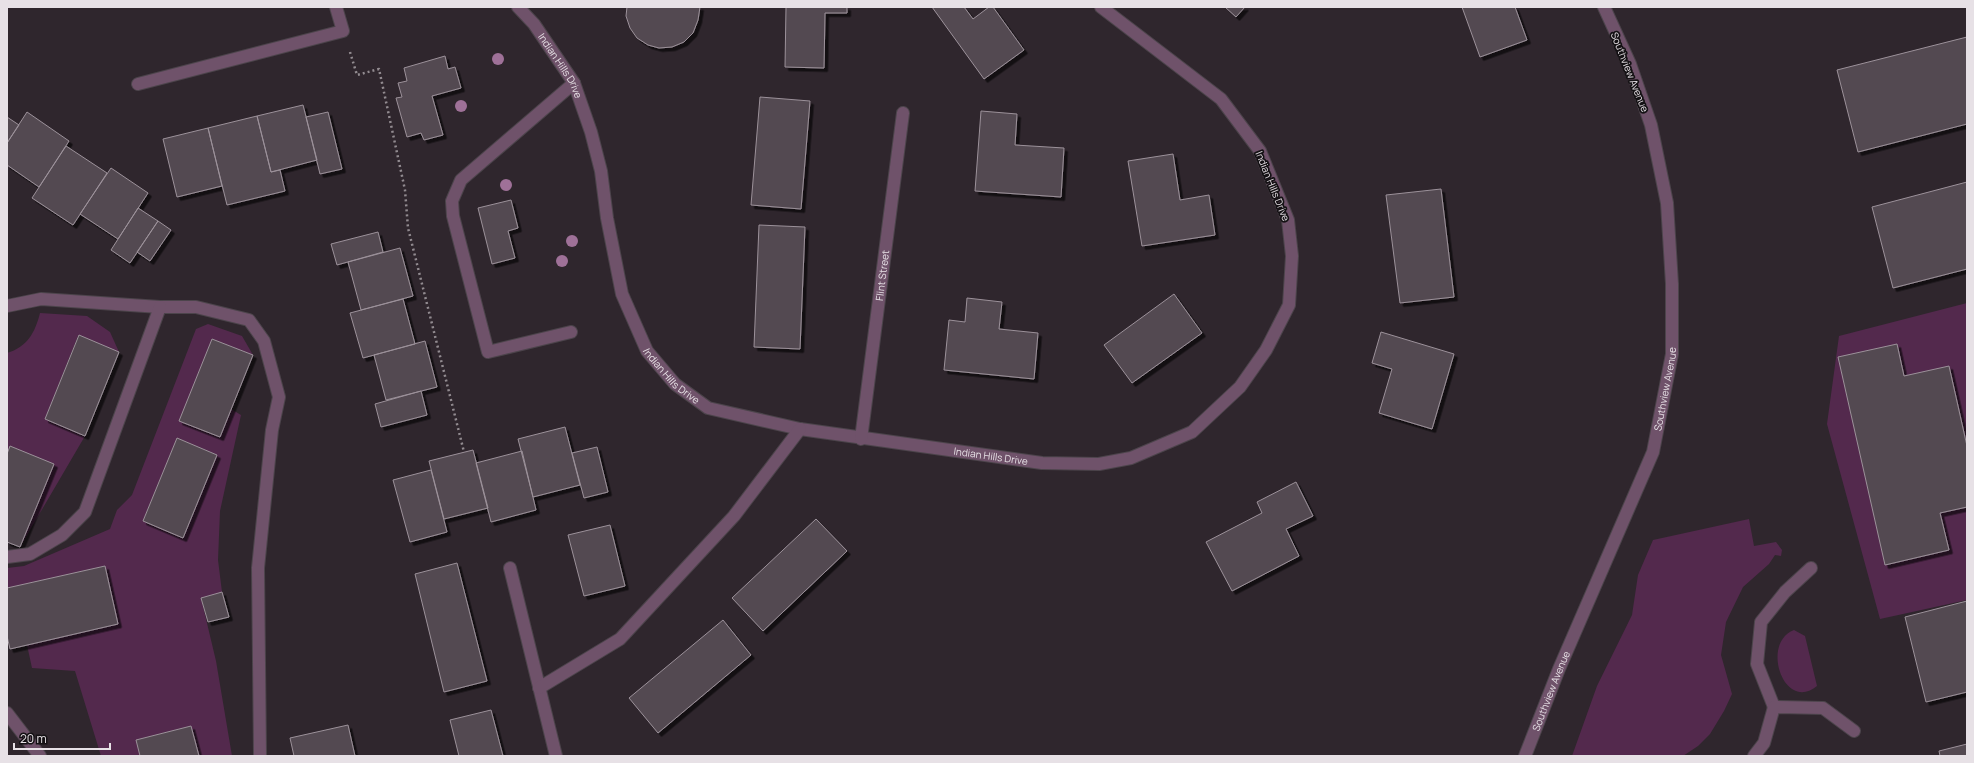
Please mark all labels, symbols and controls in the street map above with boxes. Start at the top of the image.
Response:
street label: Indian Hills Drive [535,30,586,100]
street label: Southview Avenue [1608,30,1652,114]
street label: Indian Hills Drive [1253,149,1293,223]
street label: Flint Street [872,249,892,302]
street label: Indian Hills Drive [640,346,703,407]
street label: Southview Avenue [1650,347,1679,432]
street label: Indian Hills Drive [953,444,1029,468]
street label: Southview Avenue [1528,649,1573,733]
scale bar [14,725,110,751]
text: 20 m [20,730,47,747]

